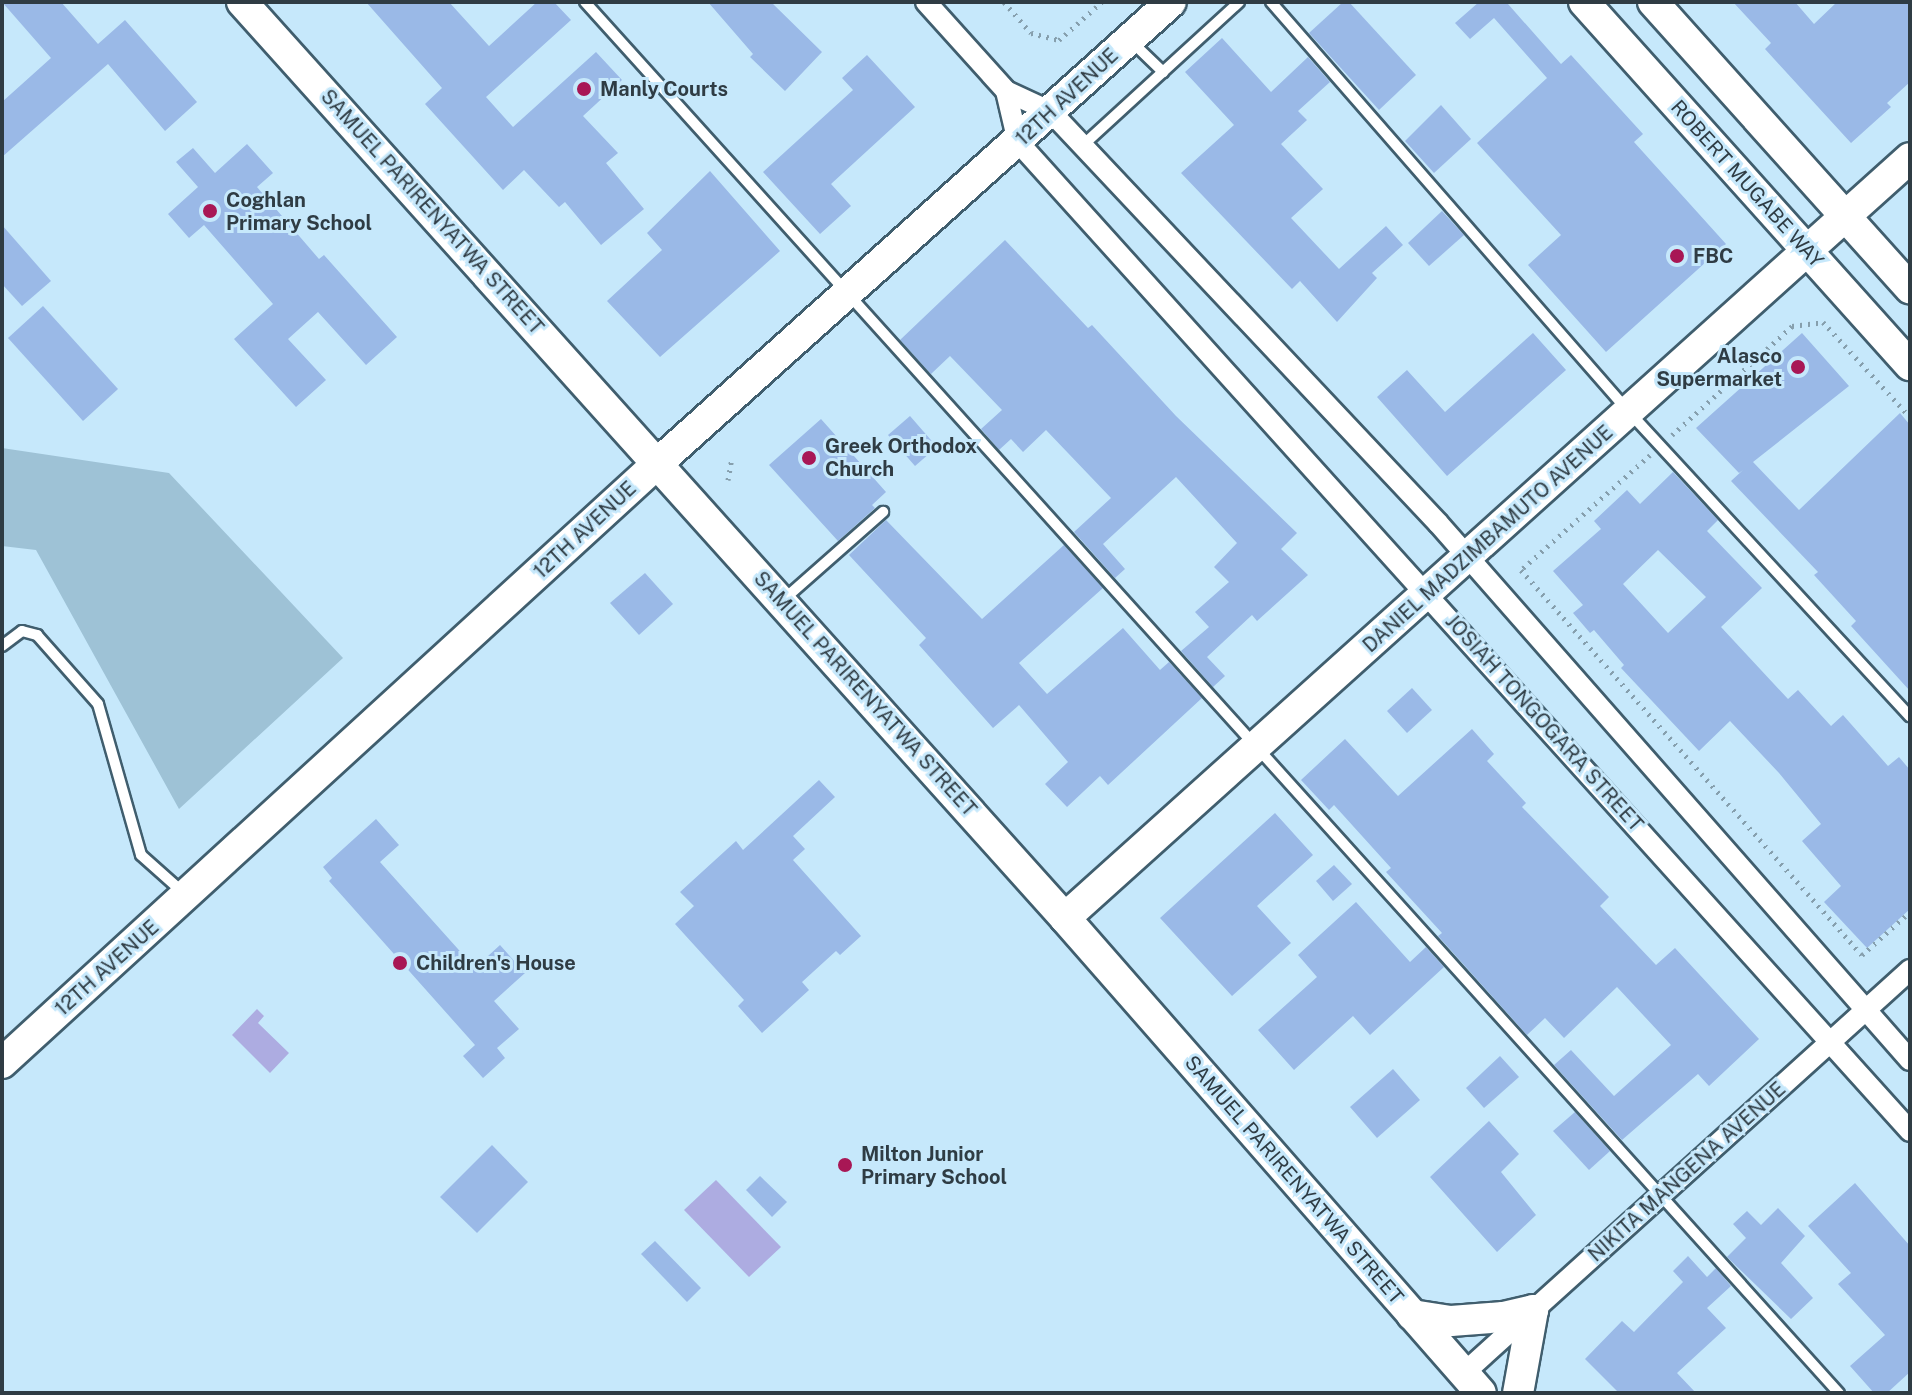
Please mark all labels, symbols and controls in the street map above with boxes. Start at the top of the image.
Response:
street label: 12TH AVENUE [1011,43,1123,151]
place label: Manly Courts [600,77,728,101]
marker: Manly Courts [575,80,593,98]
street label: SAMUEL PARIRENYATWA STREET [316,85,548,339]
street label: ROBERT MUGABE WAY [1665,95,1829,273]
place label: Coghlan Primary School [226,188,372,235]
marker: Coghlan Primary School [201,202,219,220]
place label: FBC [1693,244,1733,268]
marker: FBC [1668,247,1686,265]
place label: Alasco Supermarket [1656,344,1782,391]
marker: Alasco Supermarket [1789,358,1807,376]
street label: DANIEL MADZIMBAMUTO AVENUE [1358,420,1618,658]
place label: Greek Orthodox Church [825,434,977,481]
marker: Greek Orthodox Church [800,449,818,467]
street label: 12TH AVENUE [529,476,641,584]
street label: SAMUEL PARIRENYATWA STREET [749,567,981,821]
street label: JOSIAH TONGOGARA STREET [1440,610,1648,836]
street label: 12TH AVENUE [50,915,164,1021]
place label: Children's House [416,951,576,975]
marker: Children's House [391,954,409,972]
street label: SAMUEL PARIRENYATWA STREET [1180,1051,1408,1309]
street label: NIKITA MANGENA AVENUE [1584,1077,1790,1267]
place label: Milton Junior Primary School [861,1142,1007,1189]
marker: Milton Junior Primary School [836,1156,854,1174]

